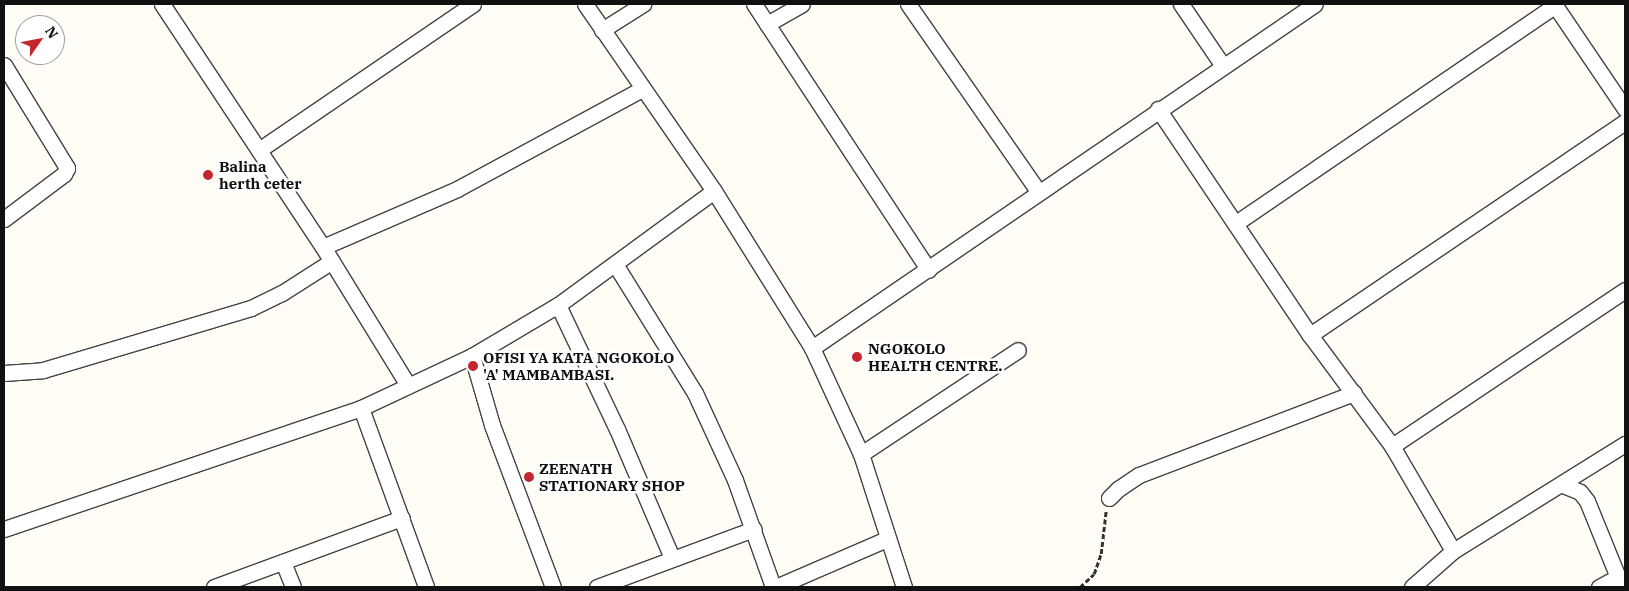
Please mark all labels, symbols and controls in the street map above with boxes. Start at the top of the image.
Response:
north arrow [15,15,65,65]
text: N [41,23,62,42]
place label: Balina herth ceter [219,157,302,192]
marker: Balina herth ceter [201,168,215,182]
place label: NGOKOLO HEALTH CENTRE. [868,339,1003,374]
place label: OFISI YA KATA NGOKOLO 'A' MAMBAMBASI. [483,348,674,383]
marker: NGOKOLO HEALTH CENTRE. [850,350,864,364]
marker: OFISI YA KATA NGOKOLO 'A' MAMBAMBASI. [467,360,479,372]
place label: ZEENATH STATIONARY SHOP [539,459,685,494]
marker: ZEENATH STATIONARY SHOP [523,471,535,483]

